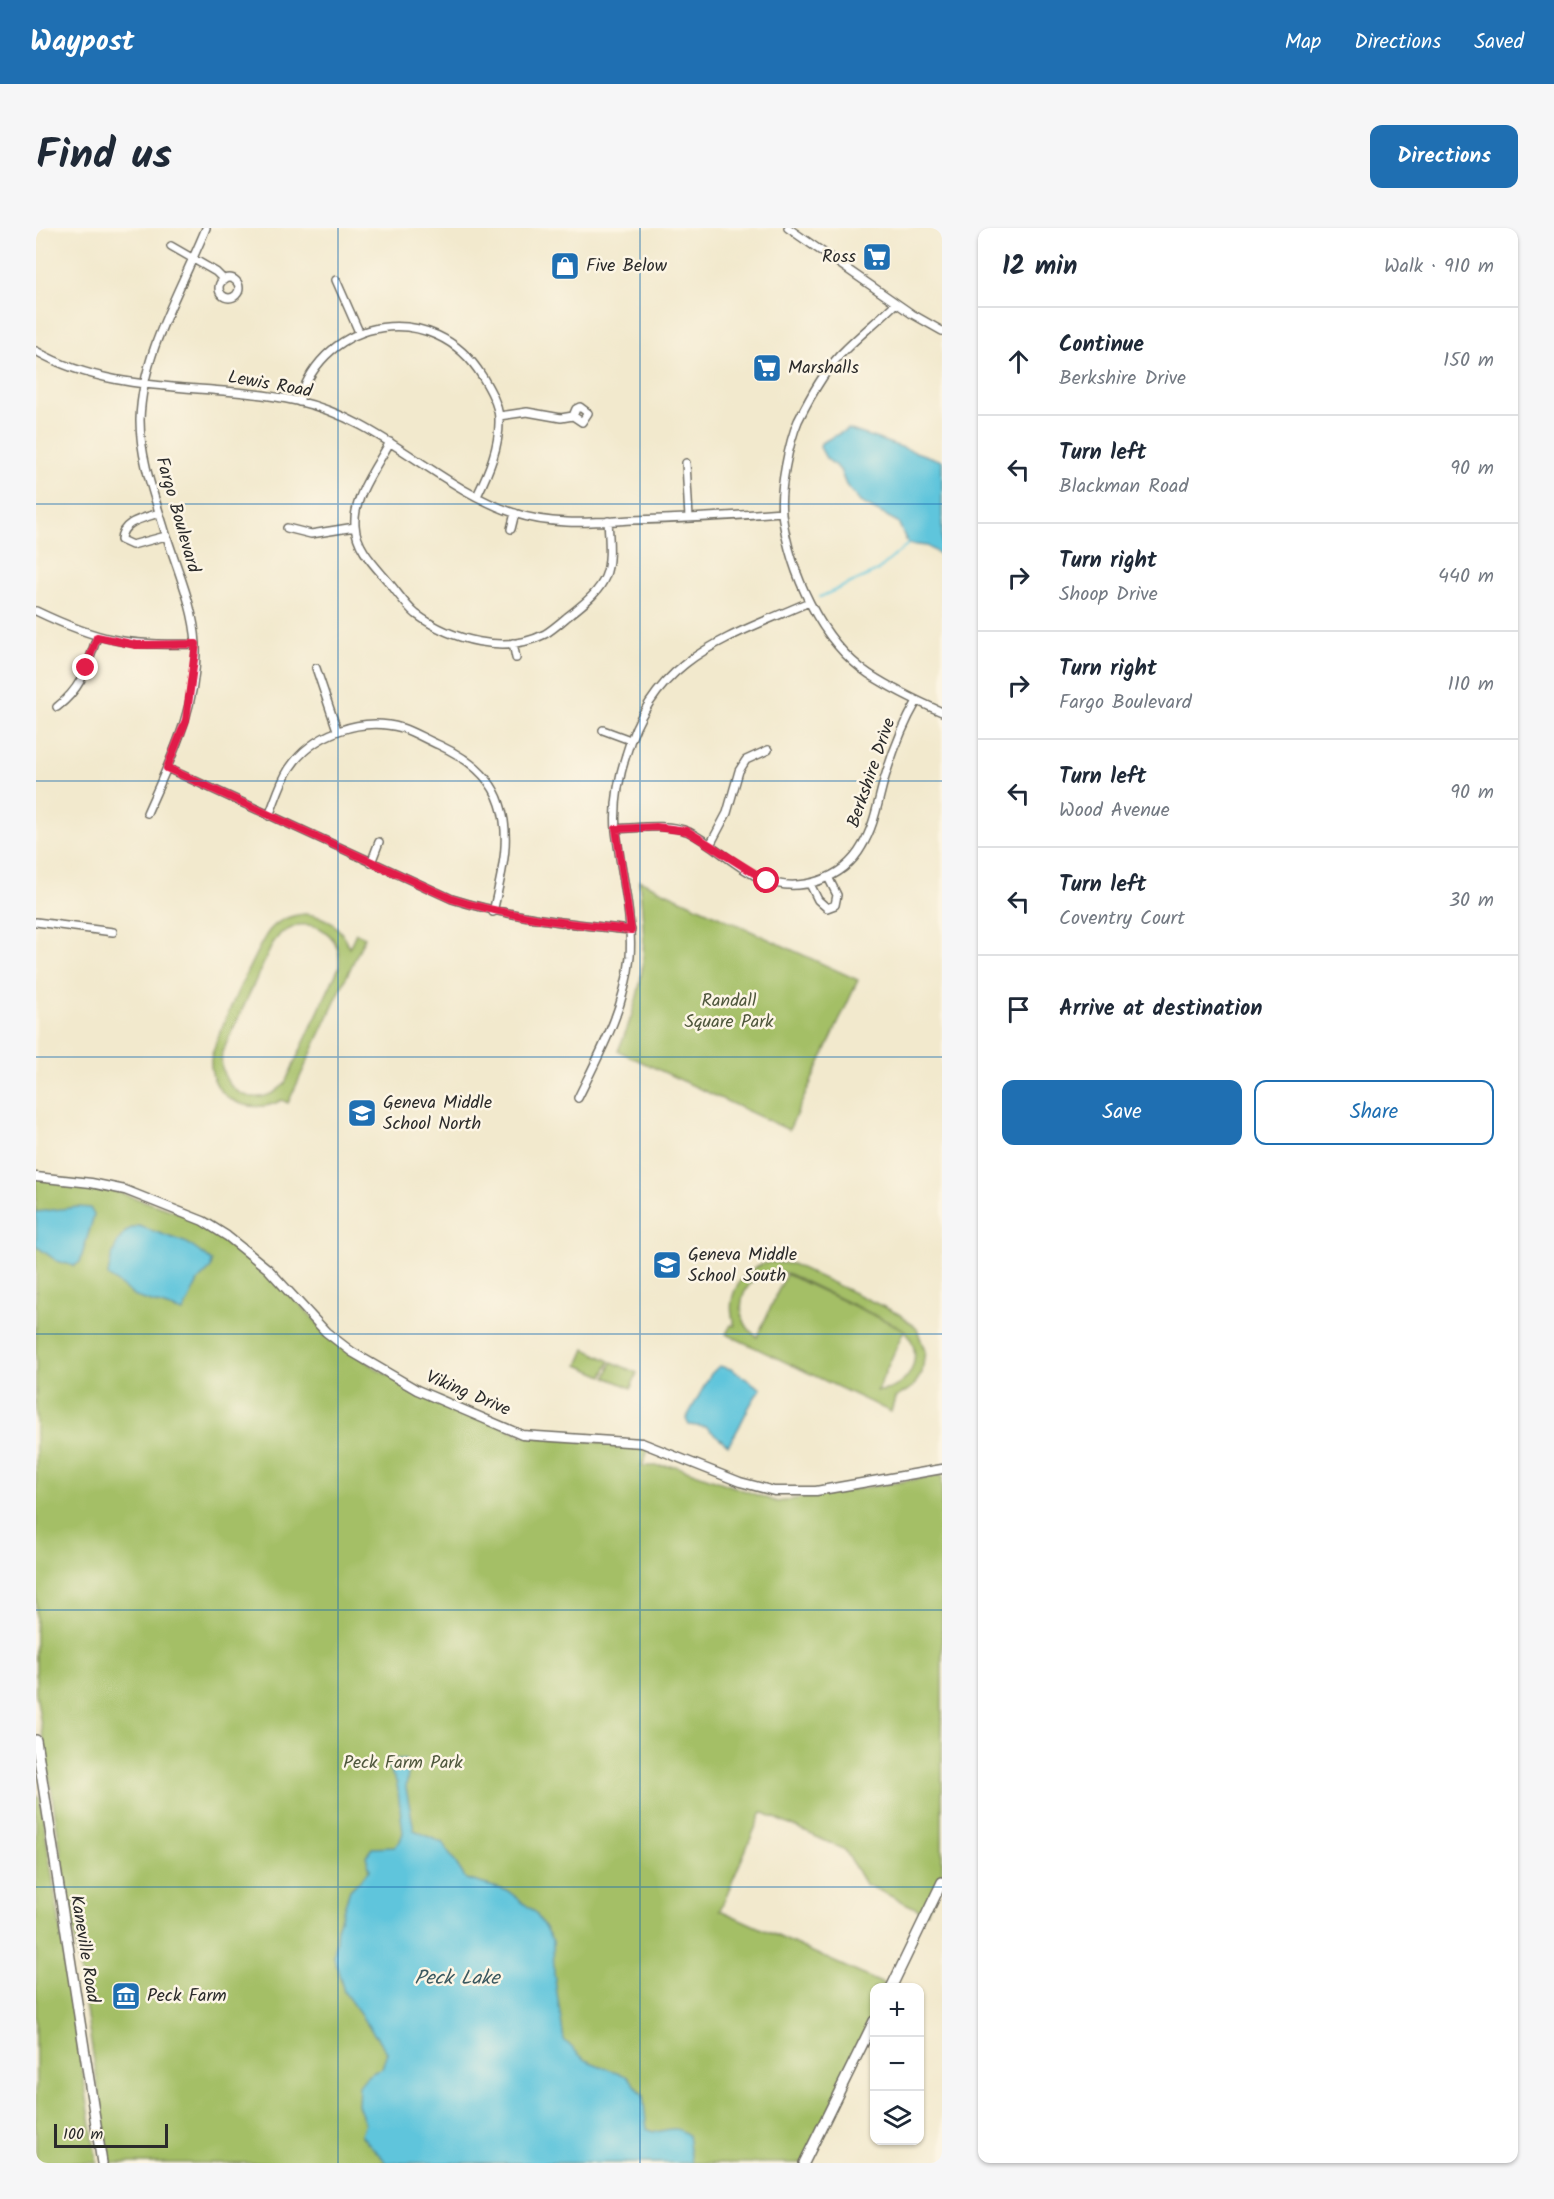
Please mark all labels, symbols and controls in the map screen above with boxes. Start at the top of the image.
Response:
text: Waypost [30,20,134,65]
text: Map [1285,26,1321,59]
text: Directions [1354,26,1441,59]
text: Saved [1474,26,1524,59]
text: Find us [36,123,172,190]
button: Directions [1370,125,1518,188]
supermarket icon: Ross [861,241,893,273]
place label: Ross [822,243,856,272]
text: 12 min [1002,246,1077,288]
shop icon: Five Below [549,250,581,282]
text: Walk · 910 m [1384,251,1494,283]
place label: Five Below [586,252,668,281]
text: Continue [1059,328,1144,363]
icon: ahead [1002,345,1035,378]
text: 150 m [1443,345,1494,377]
supermarket icon: Marshalls [751,352,783,384]
place label: Marshalls [788,354,859,383]
street label: Lewis Road [225,363,316,407]
text: Berkshire Drive [1059,363,1186,395]
text: Turn left [1059,436,1146,471]
icon: left [1002,453,1035,486]
text: 90 m [1450,453,1494,485]
street label: Fargo Boulevard [147,454,208,577]
text: Blackman Road [1059,471,1188,503]
text: Turn right [1059,544,1157,579]
icon: right [1002,561,1035,594]
text: 440 m [1438,561,1494,593]
text: Shoop Drive [1059,579,1158,611]
text: Turn right [1059,652,1157,687]
route end [72,654,98,680]
icon: right [1002,669,1035,702]
text: 110 m [1448,669,1494,701]
text: Fargo Boulevard [1059,687,1192,719]
street label: Berkshire Drive [840,714,904,832]
text: Turn left [1059,760,1146,795]
icon: left [1002,777,1035,810]
text: 90 m [1450,777,1494,809]
text: Wood Avenue [1059,795,1170,827]
route start [753,867,779,893]
text: Turn left [1059,868,1146,903]
icon: left [1002,885,1035,918]
text: 30 m [1449,885,1494,917]
text: Coventry Court [1059,903,1185,935]
park label: Randall Square Park [684,987,774,1037]
text: Arrive at destination [1059,992,1262,1027]
icon: arrive [1002,993,1035,1026]
button: Save [1002,1080,1242,1145]
button: Share [1254,1080,1494,1145]
place label: Geneva Middle School North [383,1089,492,1139]
school or university icon: Geneva Middle School North [346,1097,378,1129]
place label: Geneva Middle School South [688,1241,797,1291]
school or university icon: Geneva Middle School South [651,1249,683,1281]
street label: Viking Drive [421,1363,515,1425]
park label: Peck Farm Park [343,1749,463,1778]
street label: Kaneville Road [61,1893,107,2006]
water label: Peck Lake [415,1963,501,1995]
museum icon: Peck Farm [110,1980,142,2012]
place label: Peck Farm [147,1982,227,2011]
map controls [870,1983,924,2145]
button: + [870,1983,924,2037]
button: − [870,2037,924,2091]
button: layers [870,2091,924,2145]
scale bar [54,2121,168,2148]
text: 100 m [63,2122,103,2147]

